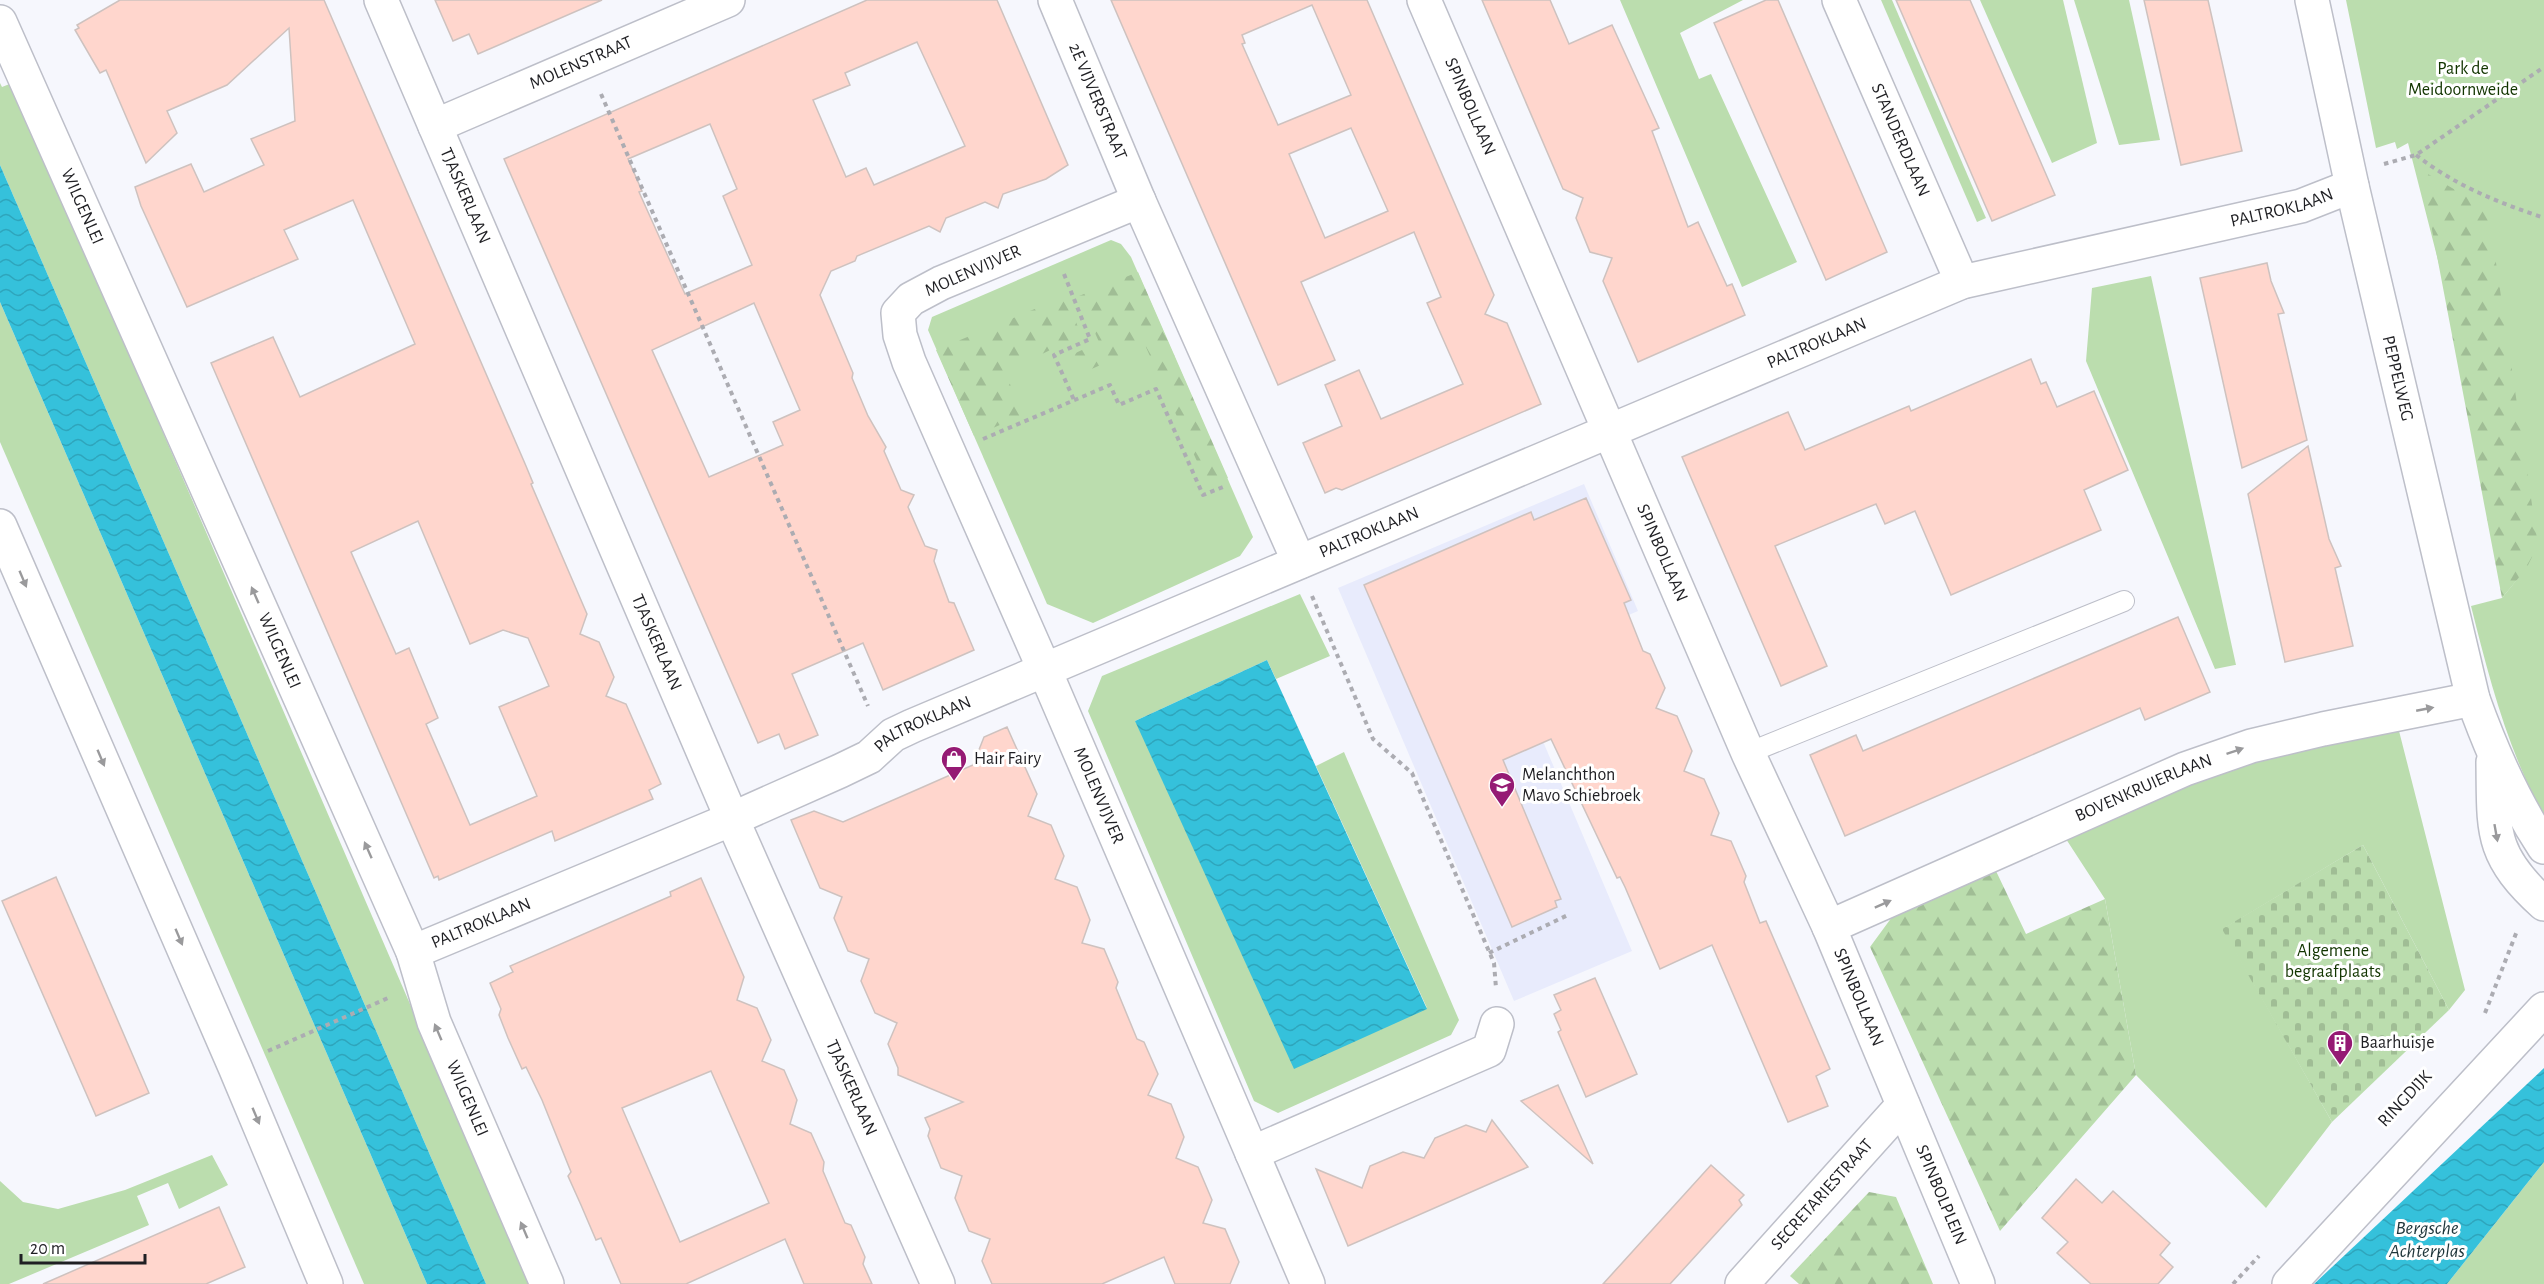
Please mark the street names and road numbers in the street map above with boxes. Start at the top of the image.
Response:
street label: MOLENSTRAAT [527,33,635,93]
street label: 2E VIJVERSTRAAT [1065,41,1130,163]
street label: SPINBOLLAAN [1441,55,1499,158]
street label: STANDERDLAAN [1868,81,1933,199]
street label: TJASKERLAAN [436,145,493,246]
street label: WILGENLEI [57,166,107,247]
street label: PALTROKLAAN [2229,185,2336,231]
street label: MOLENVIJVER [922,242,1024,300]
street label: PALTROKLAAN [1765,314,1869,372]
street label: PEPPELWEG [2379,334,2416,423]
street label: SPINBOLLAAN [1633,502,1691,604]
street label: PALTROKLAAN [1317,504,1422,562]
street label: TJASKERLAAN [628,592,685,693]
street label: WILGENLEI [255,610,304,691]
street label: PALTROKLAAN [871,693,974,756]
street label: MOLENVIJVER [1070,745,1127,846]
street label: BOVENKRUIERLAAN [2073,751,2214,825]
street label: PALTROKLAAN [429,895,534,952]
street label: SPINBOLLAAN [1830,946,1887,1049]
street label: TJASKERLAAN [822,1037,880,1138]
street label: WILGENLEI [443,1058,491,1139]
street label: RINGDIJK [2375,1067,2435,1131]
street label: SECRETARIESTRAAT [1768,1136,1877,1254]
street label: SPINBOLPLEIN [1912,1142,1970,1247]

